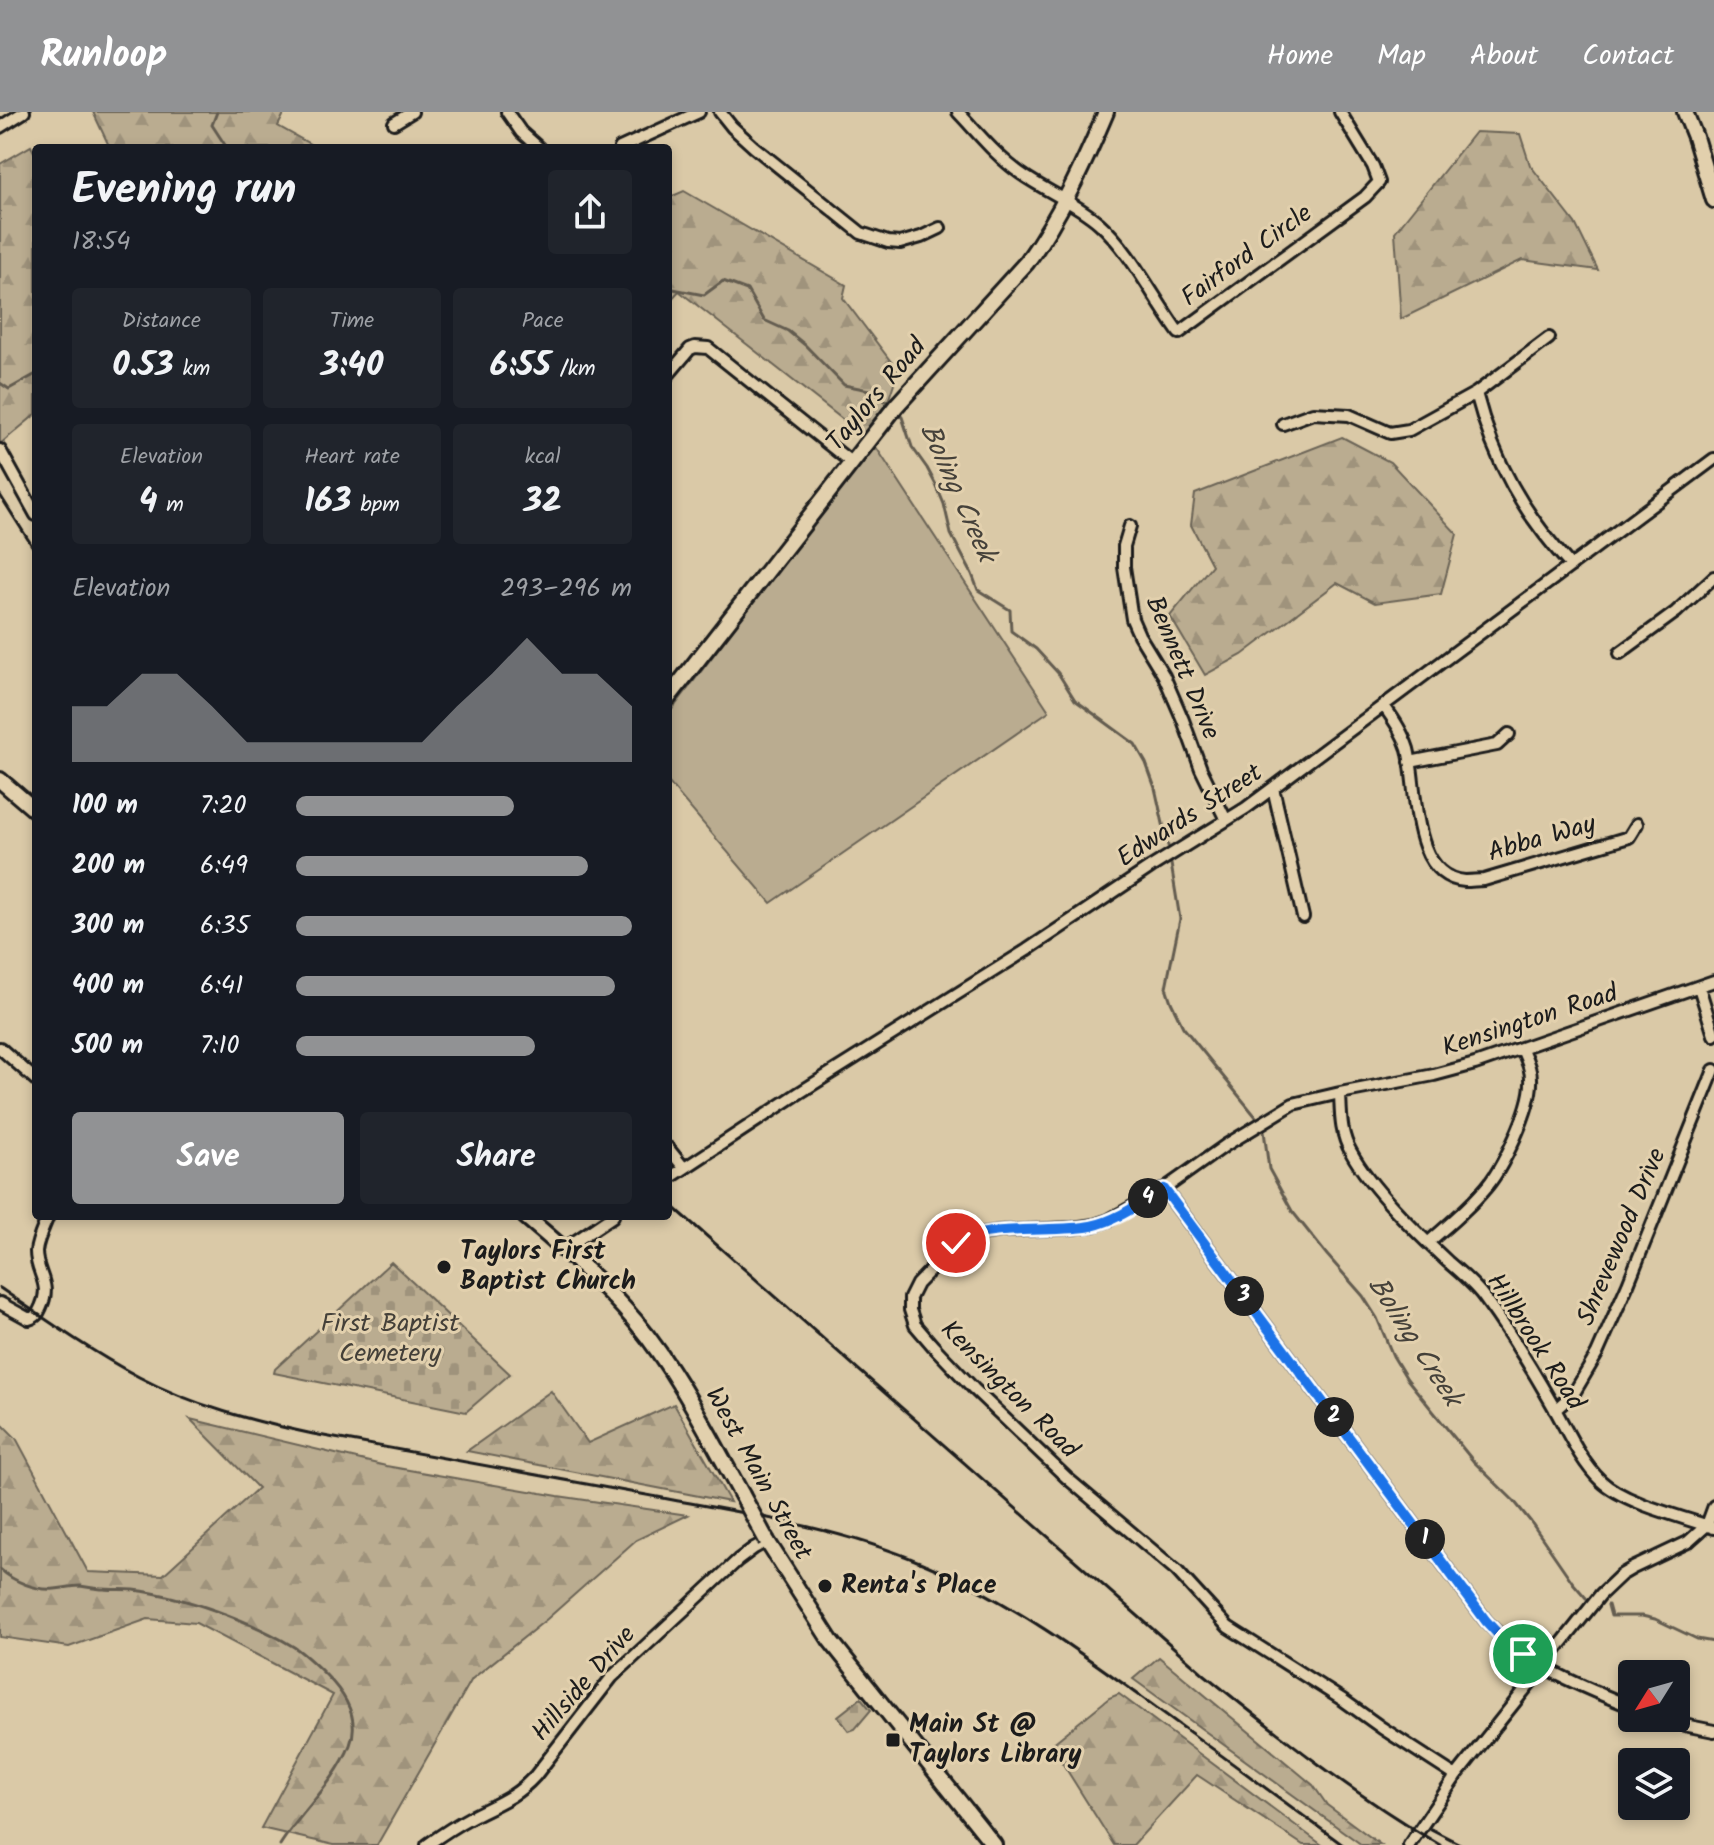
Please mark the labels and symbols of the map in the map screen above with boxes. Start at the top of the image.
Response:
street label: Fairford Circle [1172,194,1322,318]
street label: Taylors Road [816,328,938,462]
water label: Boling Creek [906,416,1009,573]
street label: Bennett Drive [1133,590,1231,747]
street label: Edwards Street [1109,752,1272,879]
street label: Abba Way [1483,803,1602,874]
street label: Kensington Road [1437,972,1624,1069]
street label: Shrevewood Drive [1566,1141,1678,1332]
pin: 4 [1128,1178,1168,1218]
pin [922,1209,990,1277]
place label: Taylors First Baptist Church [460,1231,636,1303]
marker: Taylors First Baptist Church [435,1258,453,1276]
street label: Hillbrook Road [1475,1265,1596,1420]
water label: Boling Creek [1355,1268,1475,1420]
pin: 3 [1224,1276,1264,1316]
park label: First Baptist Cemetery [321,1303,460,1375]
street label: Kensington Road [930,1311,1089,1470]
street label: West Main Street [693,1380,824,1569]
pin: 2 [1314,1397,1354,1437]
pin: 1 [1405,1519,1445,1559]
place label: Renta's Place [841,1565,997,1607]
marker: Renta's Place [816,1577,834,1595]
street label: Hillside Drive [521,1616,647,1752]
pin [1489,1620,1557,1688]
north arrow [1618,1660,1690,1732]
place label: Main St @ Taylors Library [909,1704,1082,1776]
marker: Main St @ Taylors Library [884,1731,902,1749]

